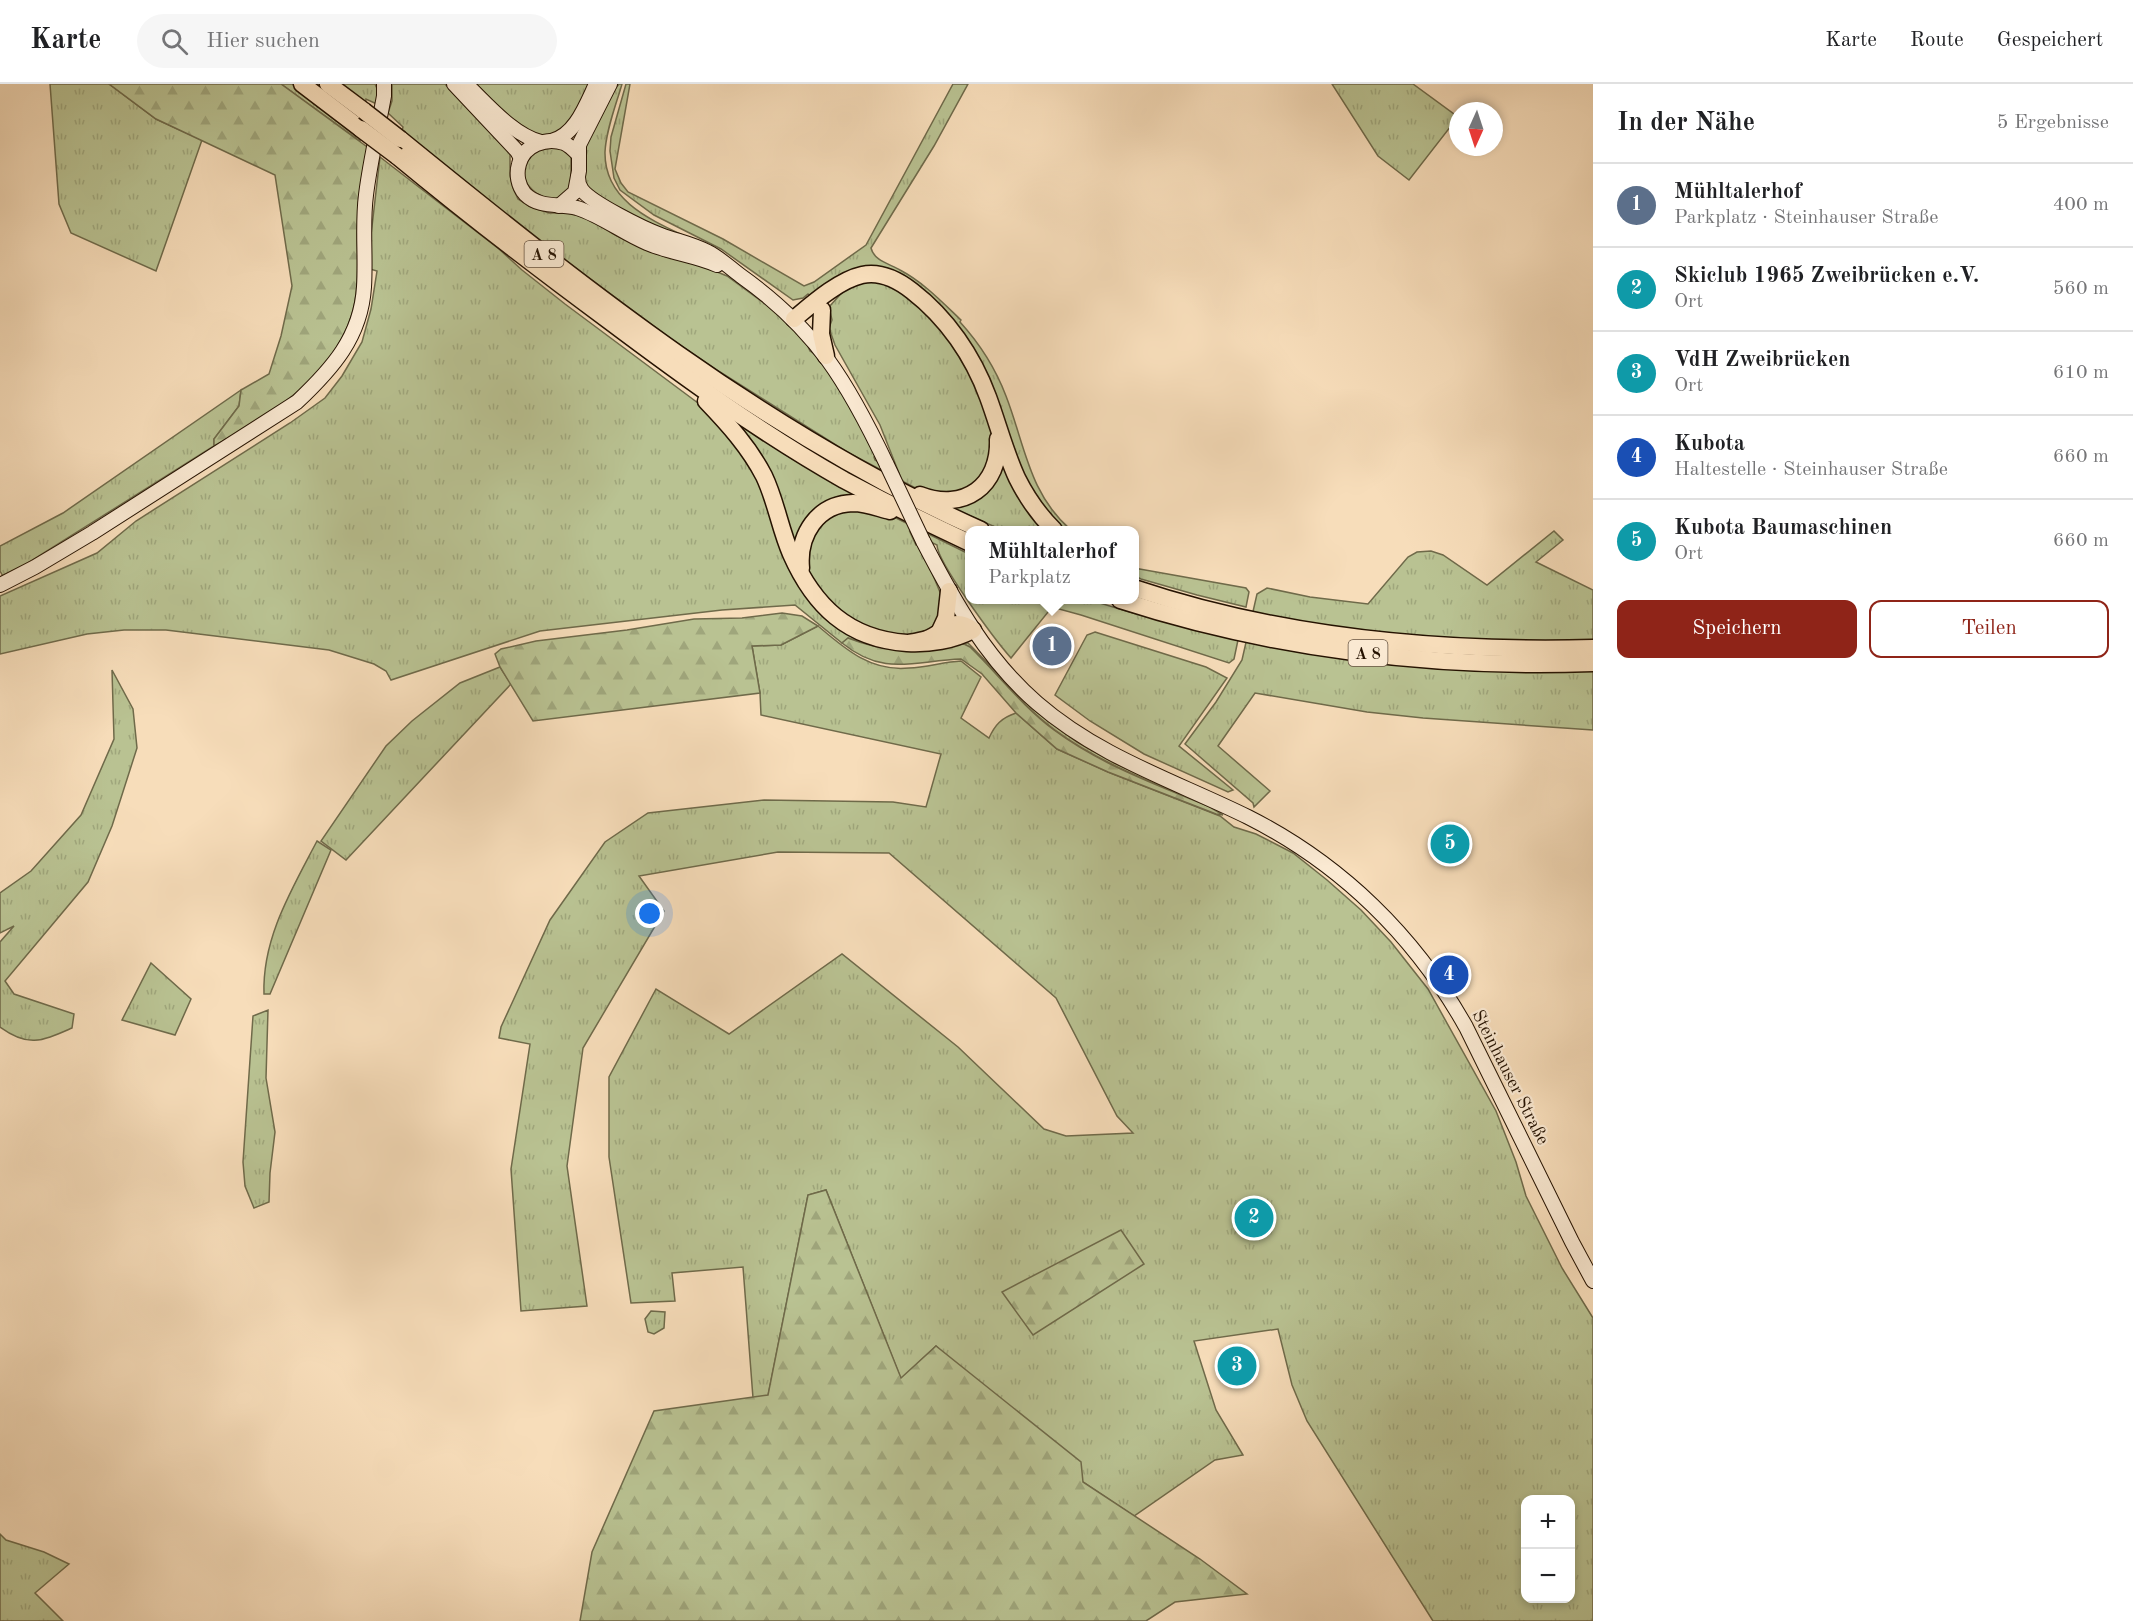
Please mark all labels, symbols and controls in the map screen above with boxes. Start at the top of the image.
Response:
search box [137,14,557,68]
icon: search [158,25,191,58]
text: Karte [30,27,101,55]
text: Hier suchen [206,30,320,52]
text: Karte [1825,30,1877,51]
text: Route [1910,30,1964,51]
text: Gespeichert [1997,30,2103,51]
north arrow [1449,102,1503,156]
text: In der Nähe [1617,110,1755,136]
text: 5 Ergebnisse [1997,113,2109,133]
text: Mühltalerhof [1674,181,1802,203]
text: 1 [1631,195,1642,215]
text: 400 m [2053,195,2109,215]
text: Parkplatz · Steinhauser Straße [1674,208,1939,228]
road number: A 8 [524,241,564,267]
text: Skiclub 1965 Zweibrücken e.V. [1674,265,1979,287]
text: 2 [1631,279,1642,299]
text: 560 m [2053,279,2109,299]
text: Ort [1674,292,1703,312]
text: VdH Zweibrücken [1674,349,1851,371]
text: 3 [1631,363,1642,383]
text: 610 m [2053,363,2109,383]
text: Ort [1674,376,1703,396]
text: Kubota [1674,433,1745,455]
text: 4 [1631,447,1642,467]
text: 660 m [2053,447,2109,467]
text: Haltestelle · Steinhauser Straße [1674,460,1948,480]
text: Kubota Baumaschinen [1674,517,1892,539]
popup [965,526,1139,604]
text: 5 [1631,531,1642,551]
text: 660 m [2053,531,2109,551]
text: Mühltalerhof [988,541,1116,563]
text: Ort [1674,544,1703,564]
text: Parkplatz [988,568,1071,588]
button: Speichern [1617,600,1857,658]
button: Teilen [1869,600,2109,658]
pin: 1 [1032,624,1072,668]
road number: A 8 [1348,640,1388,666]
pin: 5 [1430,822,1470,867]
your location [635,899,664,928]
pin: 4 [1430,952,1468,998]
street label: Steinhauser Straße [1468,1007,1552,1148]
pin: 2 [1234,1196,1274,1240]
pin: 3 [1218,1344,1256,1388]
map controls [1521,1495,1575,1603]
button: + [1521,1495,1575,1549]
button: − [1521,1549,1575,1603]

